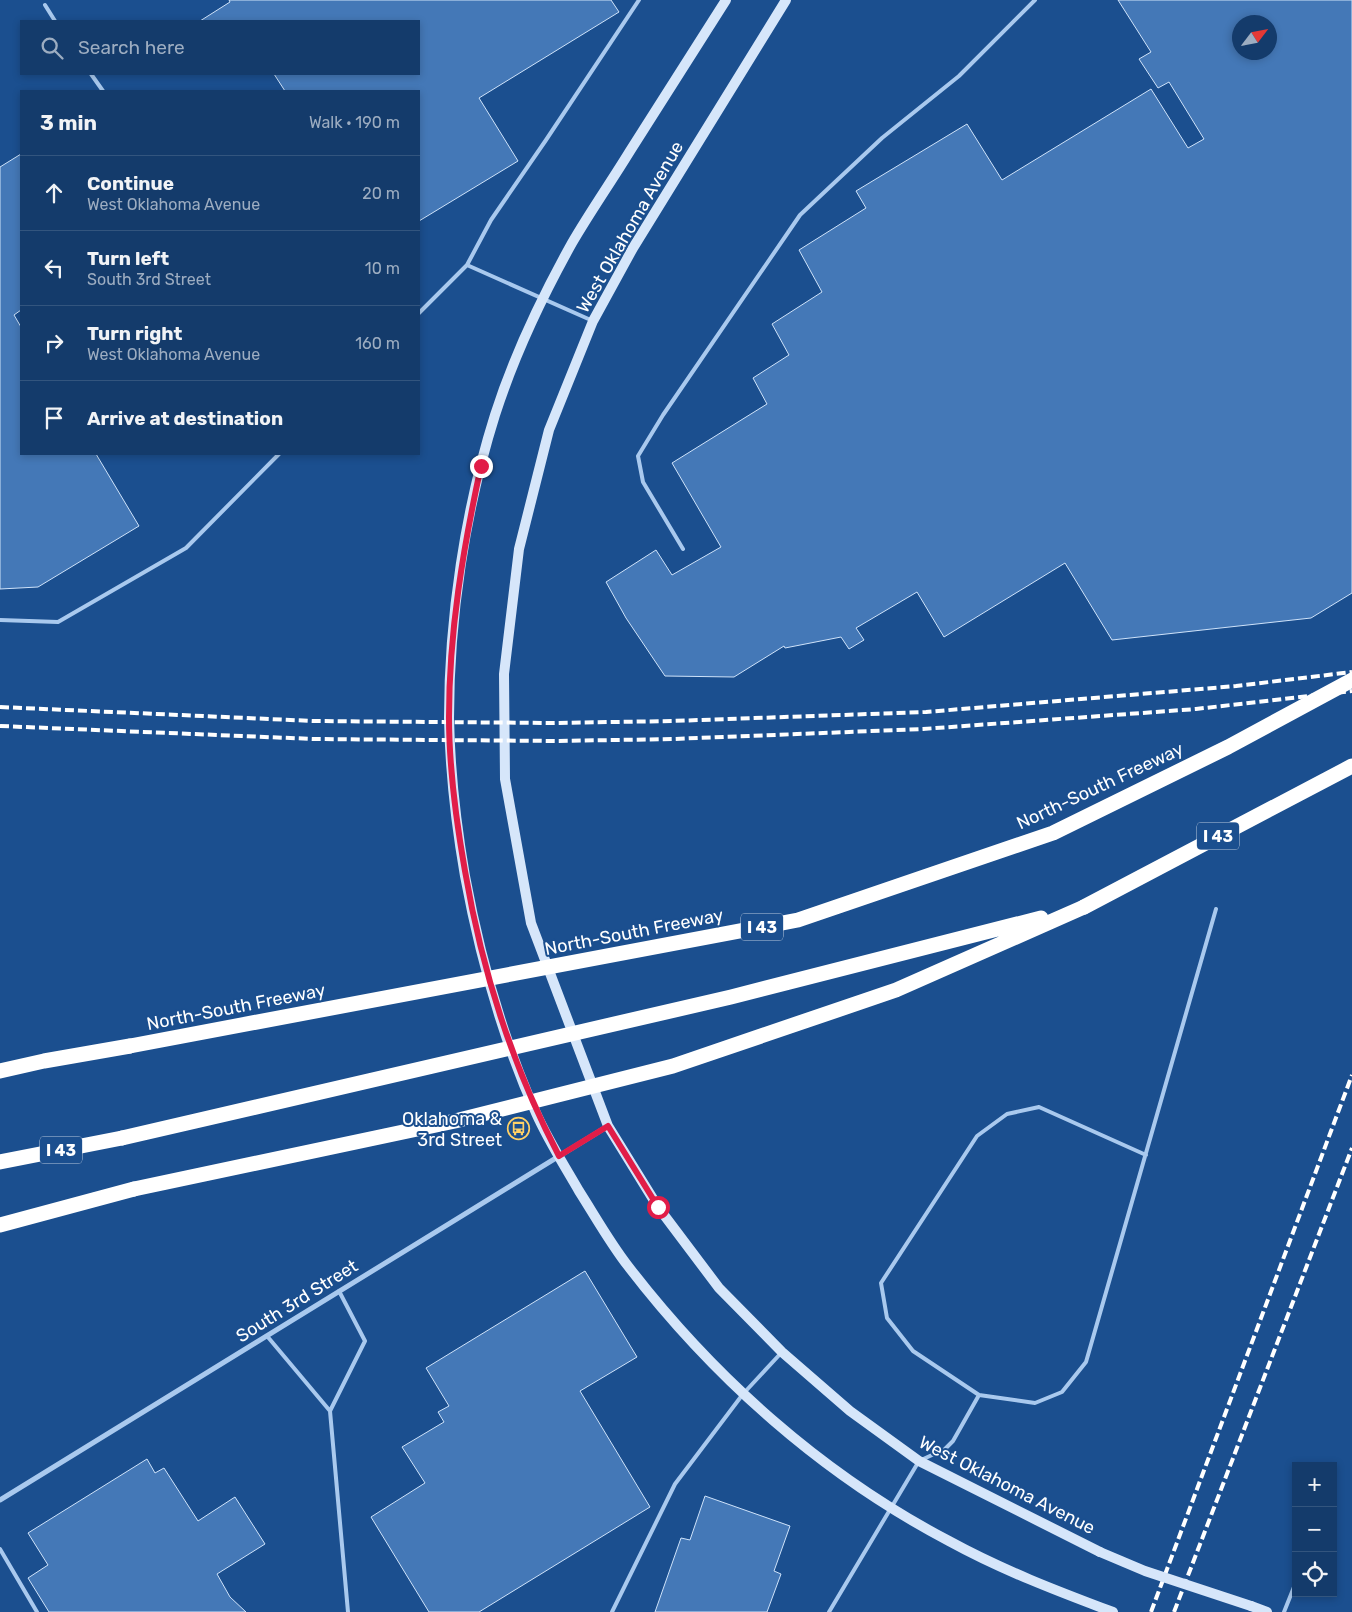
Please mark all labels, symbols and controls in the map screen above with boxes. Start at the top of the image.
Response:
north arrow [1232,15,1277,60]
search box [20,20,420,75]
icon: search [38,34,66,62]
text: Search here [78,36,185,59]
text: 3 min [40,110,97,135]
text: Walk · 190 m [309,113,400,132]
street label: West Oklahoma Avenue [572,137,688,317]
text: Continue [87,172,174,195]
icon: ahead [40,179,68,207]
text: 20 m [362,184,400,203]
text: West Oklahoma Avenue [87,195,260,214]
text: Turn left [87,247,169,270]
icon: left [40,254,68,282]
text: 10 m [365,259,400,278]
text: South 3rd Street [87,270,211,289]
text: Turn right [87,322,182,345]
icon: right [40,329,68,357]
text: 160 m [355,334,400,353]
text: West Oklahoma Avenue [87,345,260,364]
icon: arrive [40,404,68,432]
text: Arrive at destination [87,407,283,430]
route end [470,455,493,478]
street label: North-South Freeway [1013,738,1187,834]
road number: I 43 [1197,822,1239,849]
street label: North-South Freeway [543,904,725,960]
road number: I 43 [741,914,783,940]
street label: North-South Freeway [145,979,327,1035]
place label: Oklahoma & 3rd Street [402,1108,503,1151]
bus stop icon: Oklahoma & 3rd Street [506,1117,530,1141]
road number: I 43 [40,1136,82,1164]
route start [647,1196,670,1219]
street label: South 3rd Street [232,1255,362,1347]
street label: West Oklahoma Avenue [915,1431,1099,1539]
map controls [1292,1462,1337,1597]
button: + [1292,1462,1337,1507]
button: − [1292,1507,1337,1552]
button: locate [1292,1552,1337,1597]

